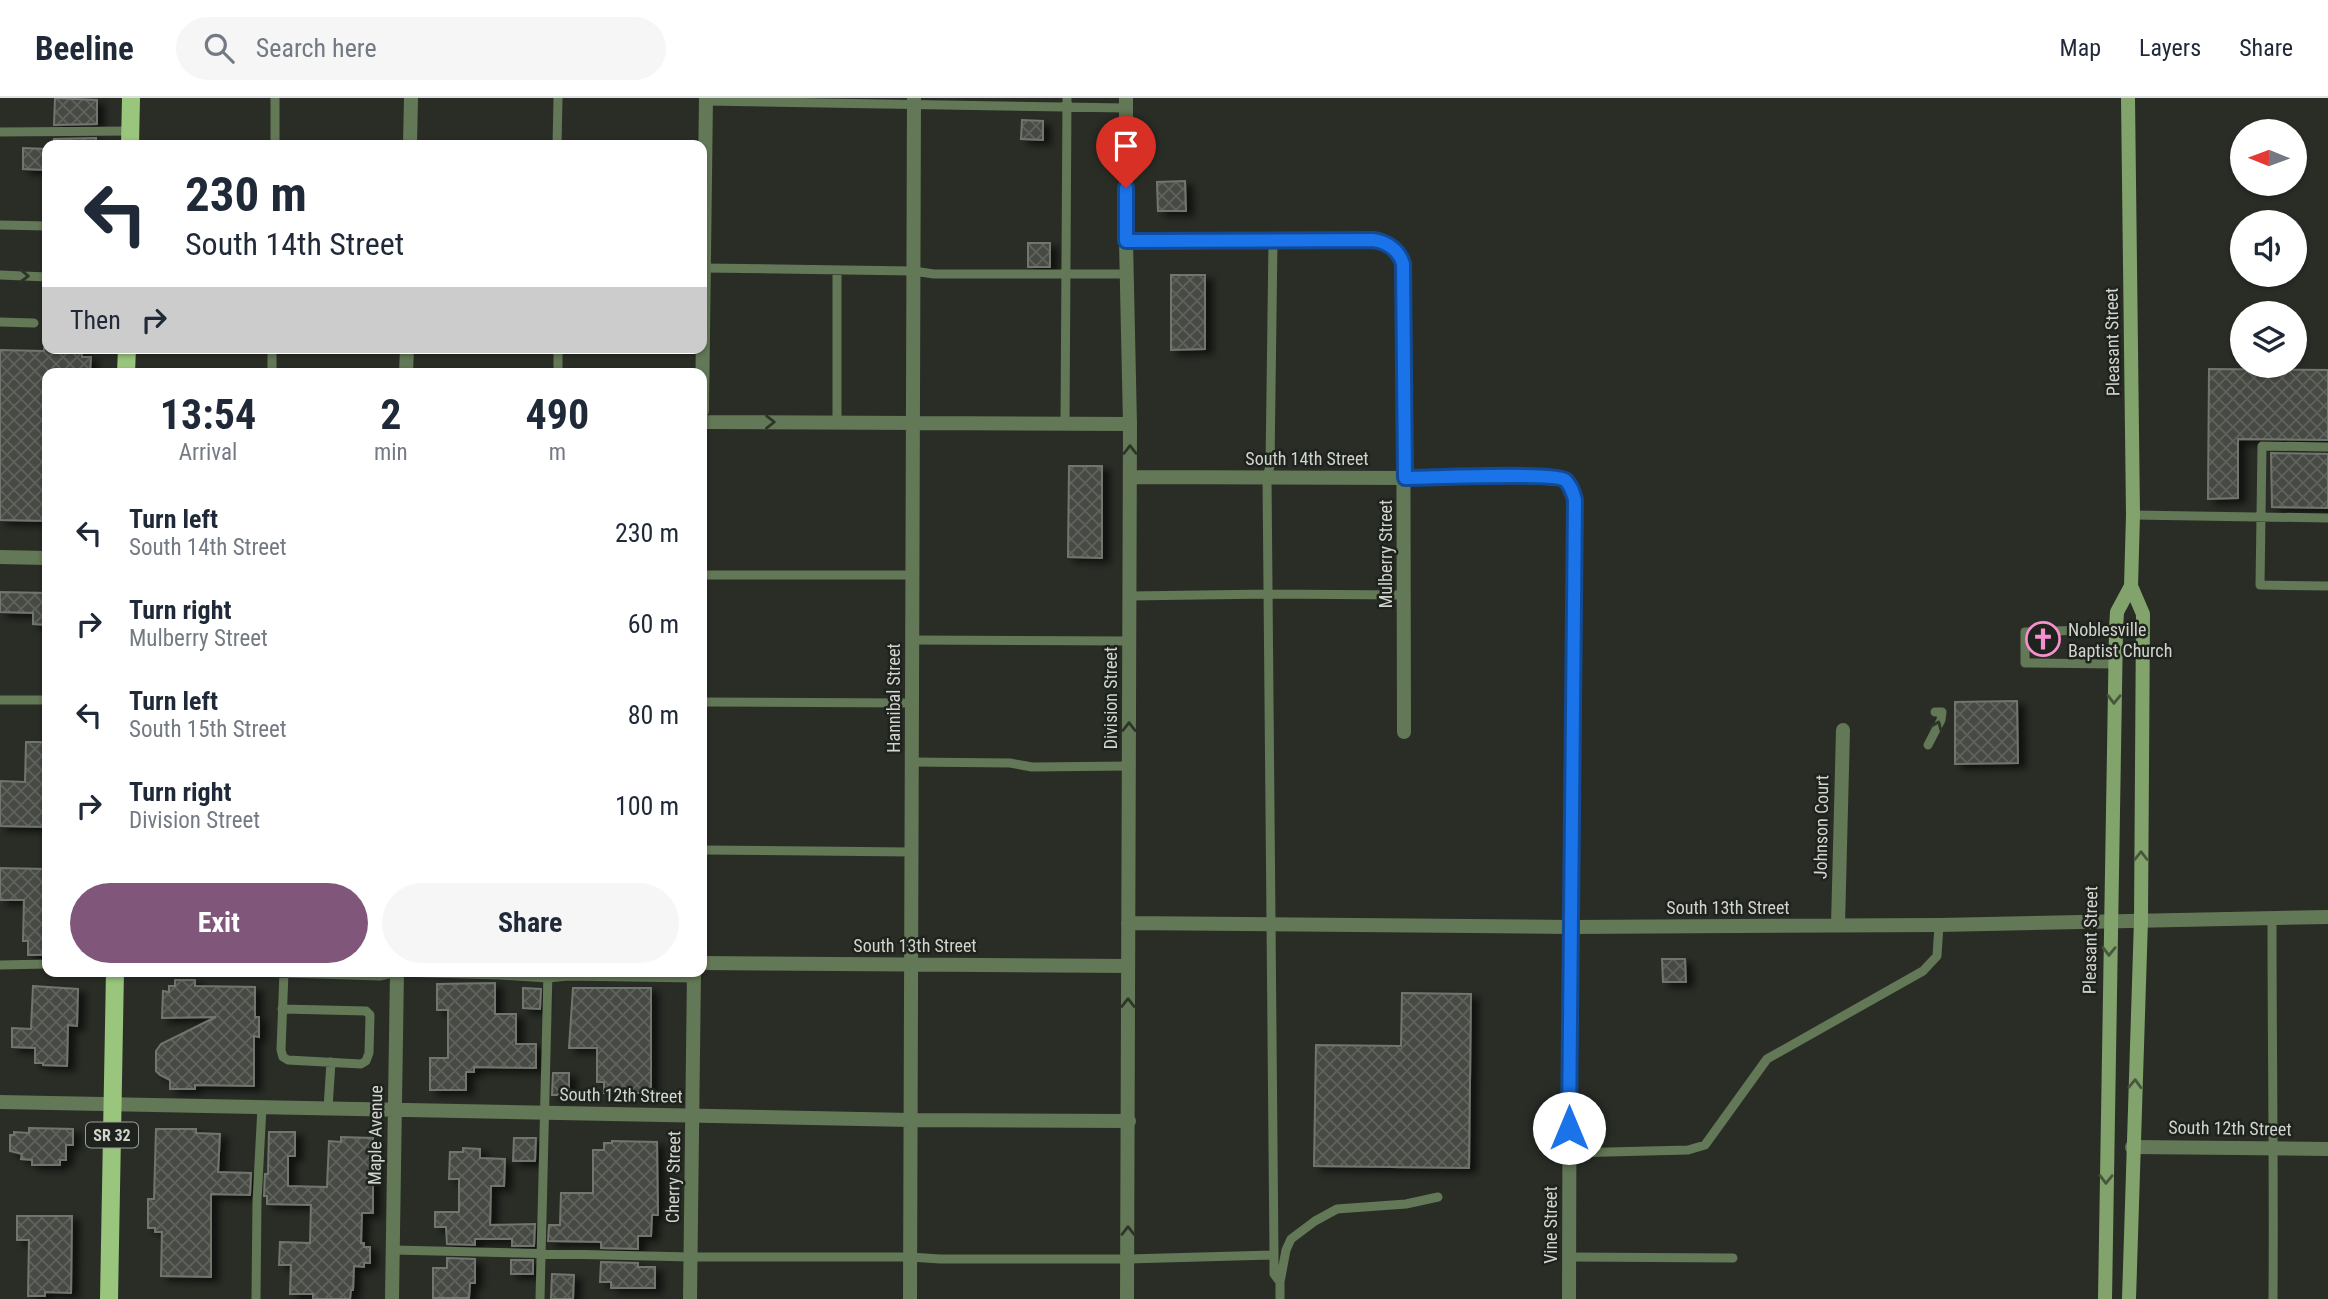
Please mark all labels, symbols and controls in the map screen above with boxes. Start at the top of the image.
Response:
search box [176,17,666,80]
text: Beeline [35,29,134,68]
icon: search [200,29,238,67]
text: Search here [256,33,377,63]
text: Map [2060,34,2101,62]
text: Layers [2139,34,2201,62]
text: Share [2239,34,2293,62]
pin [1096,116,1156,188]
north arrow [2230,119,2306,196]
map controls [2230,119,2307,378]
icon: arrive [1107,127,1145,165]
text: 230 m [185,166,307,223]
icon: left [70,168,161,259]
button: sound [2230,210,2307,287]
text: South 14th Street [185,225,404,263]
one-way arrow [19,268,29,284]
street label: Pleasant Street [2101,288,2123,396]
icon: right [135,301,173,339]
button: layers [2230,301,2307,378]
text: Then [70,305,121,335]
text: 13:54 [160,390,256,439]
text: 2 [380,390,401,439]
text: 490 [525,390,589,439]
one-way arrow [765,414,776,430]
text: Arrival [179,439,237,466]
text: min [374,439,408,466]
text: m [549,439,566,466]
one-way arrow [1122,445,1138,455]
street label: South 14th Street [1245,448,1369,469]
street label: Mulberry Street [1375,500,1396,608]
text: Turn left [129,504,218,534]
icon: left [70,514,108,552]
text: 230 m [615,518,679,548]
text: South 14th Street [129,534,287,561]
text: Turn right [129,595,231,625]
icon: right [70,605,108,643]
text: 60 m [628,609,679,639]
place label: Noblesville Baptist Church [2068,619,2172,661]
church icon: Noblesville Baptist Church [2024,620,2062,658]
text: Mulberry Street [129,625,268,652]
street label: Hannibal Street [883,643,904,753]
street label: Division Street [1100,647,1121,749]
text: Turn left [129,686,218,716]
one-way arrow [2107,694,2122,705]
icon: left [70,696,108,734]
text: 80 m [628,700,679,730]
text: South 15th Street [129,716,287,743]
one-way arrow [1121,721,1137,732]
one-way arrow [1929,721,1943,733]
street label: Johnson Court [1810,775,1832,879]
text: Turn right [129,777,231,807]
icon: right [70,787,108,825]
text: 100 m [615,791,679,821]
text: Division Street [129,807,260,834]
one-way arrow [2133,851,2149,861]
button: Exit [70,883,368,963]
button: Share [382,883,679,963]
street label: Pleasant Street [2079,886,2101,994]
street label: South 13th Street [1666,897,1790,918]
street label: South 13th Street [853,935,977,956]
one-way arrow [2101,947,2117,957]
one-way arrow [1120,998,1136,1008]
one-way arrow [2127,1078,2142,1089]
street label: South 12th Street [559,1083,683,1107]
street label: Maple Avenue [364,1085,386,1185]
position arrow [1532,1091,1606,1165]
street label: South 12th Street [2168,1116,2292,1140]
road number: SR 32 [86,1122,138,1148]
street label: Cherry Street [662,1131,684,1223]
one-way arrow [2098,1174,2114,1185]
street label: Vine Street [1540,1186,1561,1264]
one-way arrow [1120,1225,1136,1236]

